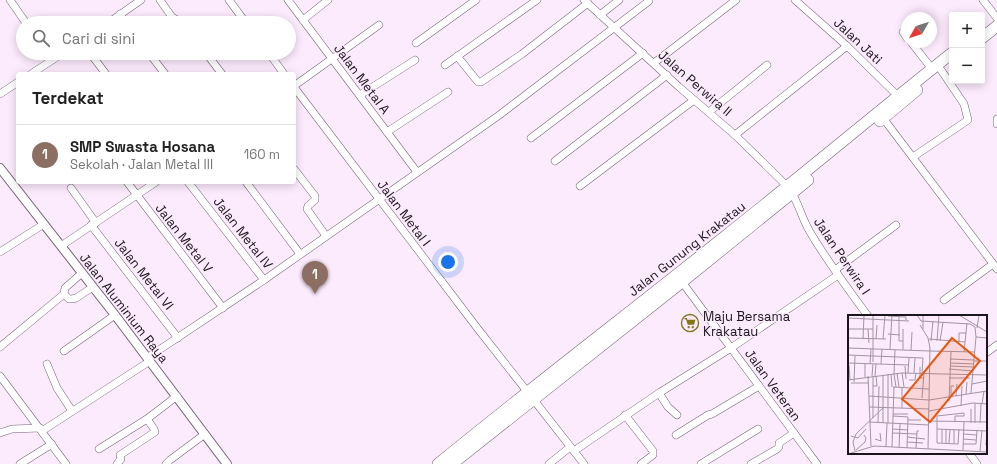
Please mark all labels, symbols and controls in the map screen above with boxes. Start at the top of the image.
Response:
north arrow [901,12,937,48]
map controls [949,12,985,84]
button: + [949,12,985,48]
street label: Jalan Jati [830,14,886,68]
search box [16,16,296,60]
icon: search [30,27,52,49]
text: Cari di sini [62,29,135,48]
street label: Jalan Metal A [330,41,394,117]
street label: Jalan Perwira II [655,46,735,120]
button: − [949,48,985,84]
text: Terdekat [32,87,104,109]
text: SMP Swasta Hosana [70,137,215,156]
text: 1 [42,146,48,163]
text: 160 m [244,146,280,163]
text: Sekolah · Jalan Metal III [70,156,213,173]
street label: Jalan Metal I [374,176,434,250]
street label: Jalan Metal IV [210,194,276,272]
street label: Jalan Gunung Krakatau [625,198,749,300]
street label: Jalan Metal V [152,200,216,276]
street label: Jalan Perwira I [810,214,874,298]
street label: Jalan Metal VI [111,235,177,313]
street label: Jalan Aluminium Raya [76,250,173,367]
your location [438,252,458,272]
pin: 1 [302,261,328,294]
place label: Maju Bersama Krakatau [703,308,791,340]
supermarket icon: Maju Bersama Krakatau [680,313,700,333]
inset map [848,315,987,454]
street label: Jalan Veteran [741,346,805,424]

